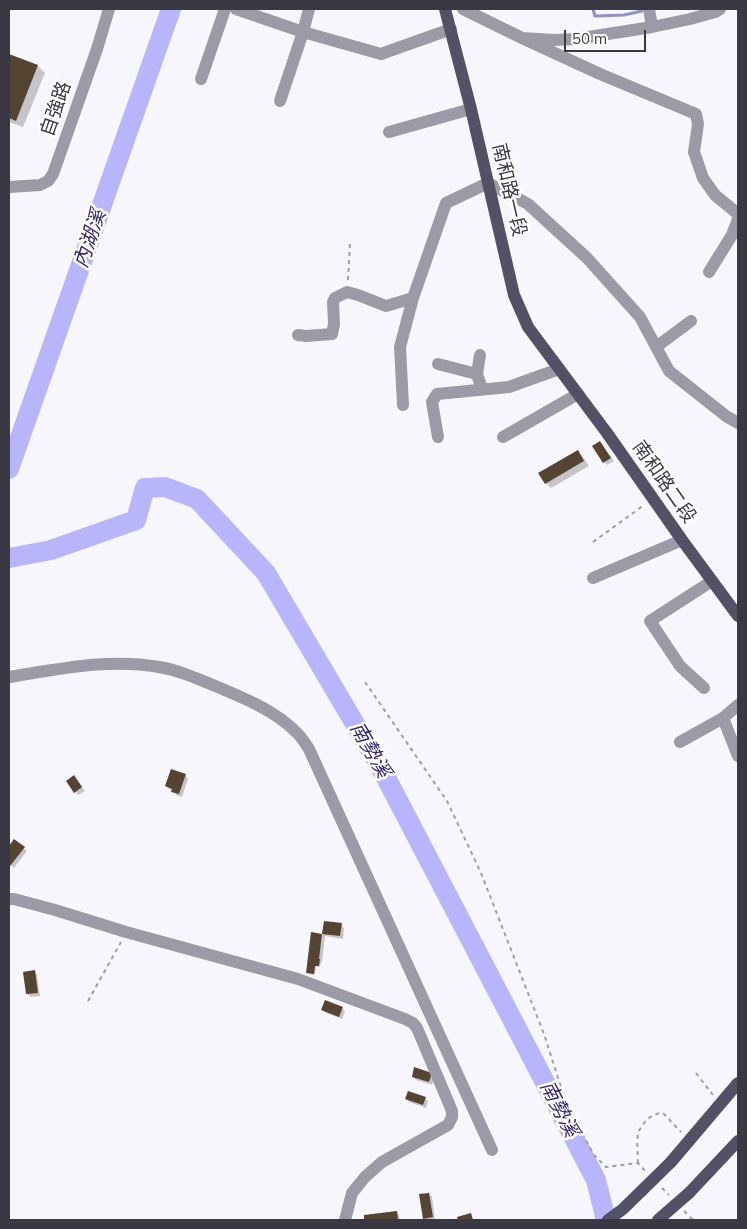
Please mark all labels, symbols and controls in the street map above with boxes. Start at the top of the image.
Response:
scale bar [567,20,650,52]
text: 50 m [572,29,607,48]
street label: 自強路 [36,78,76,140]
street label: 南和路一段 [487,141,531,239]
water label: 內湖溪 [69,207,111,271]
street label: 南和路二段 [627,437,701,527]
water label: 南勢溪 [345,718,395,782]
water label: 南勢溪 [535,1077,583,1141]

